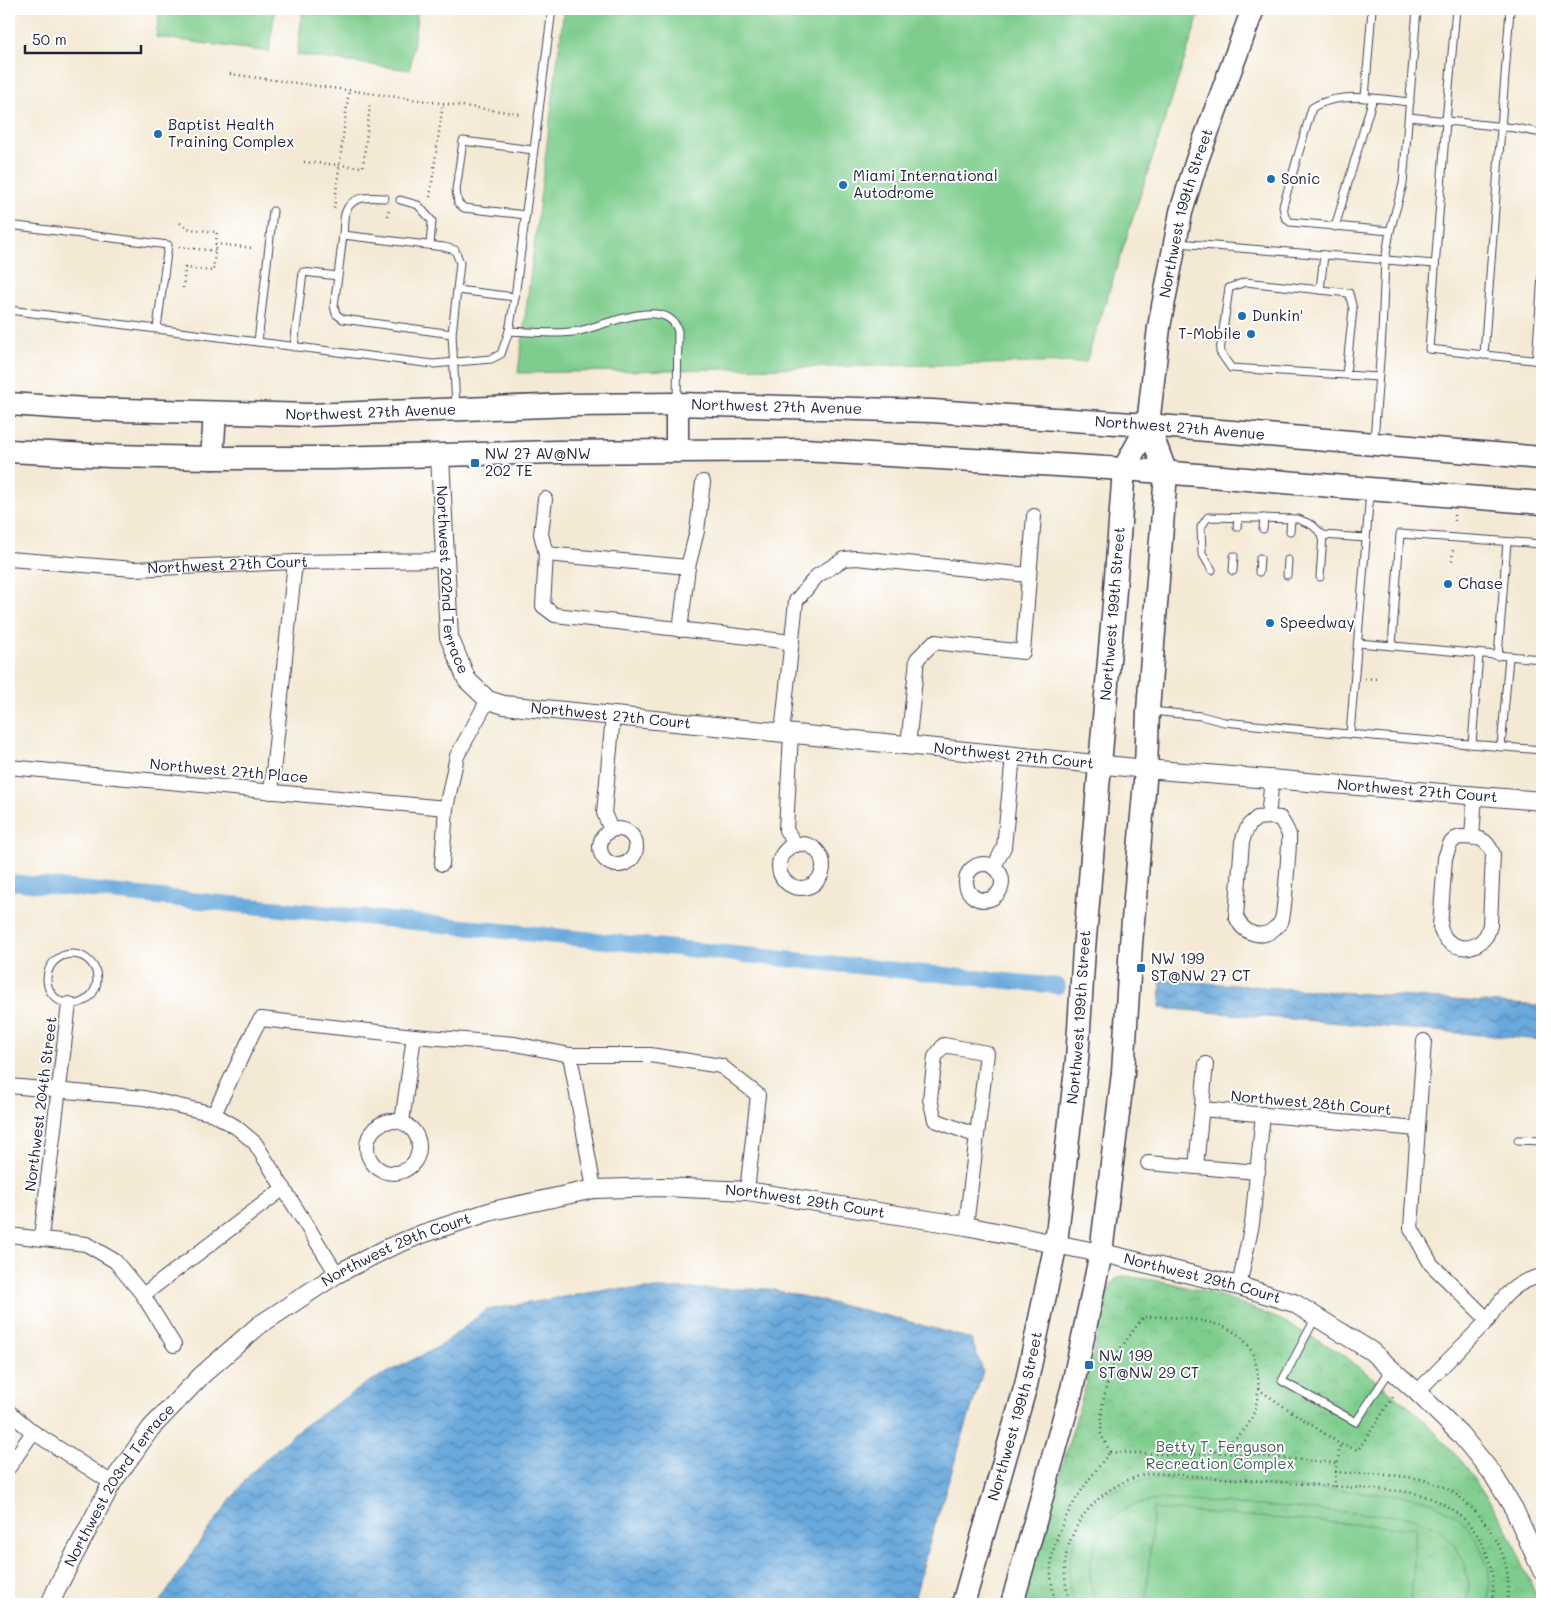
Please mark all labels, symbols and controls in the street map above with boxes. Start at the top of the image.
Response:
scale bar [25,22,141,54]
text: 50 m [32,29,67,49]
place label: Baptist Health Training Complex [168,114,294,151]
street label: Northwest 199th Street [1154,125,1217,299]
marker: Baptist Health Training Complex [152,128,164,140]
place label: Miami International Autodrome [853,165,998,202]
place label: Sonic [1281,168,1320,188]
marker: Sonic [1265,173,1277,185]
marker: Miami International Autodrome [837,179,849,191]
place label: Dunkin' [1252,305,1303,325]
marker: Dunkin' [1236,310,1248,322]
place label: T-Mobile [1178,323,1241,343]
marker: T-Mobile [1245,328,1257,340]
street label: Northwest 27th Avenue [691,393,862,418]
street label: Northwest 27th Avenue [285,398,456,424]
street label: Northwest 27th Avenue [1094,411,1266,444]
place label: NW 27 AV@NW 202 TE [485,443,591,480]
marker: NW 27 AV@NW 202 TE [469,457,481,469]
street label: Northwest 202nd Terrace [432,485,474,677]
street label: Northwest 199th Street [1095,526,1129,701]
street label: Northwest 27th Court [147,551,308,577]
place label: Chase [1458,573,1503,593]
marker: Chase [1442,578,1454,590]
place label: Speedway [1280,612,1355,632]
marker: Speedway [1264,617,1276,629]
street label: Northwest 27th Court [530,697,692,733]
street label: Northwest 27th Court [933,737,1095,773]
street label: Northwest 27th Place [149,753,309,787]
street label: Northwest 27th Court [1336,773,1498,806]
street label: Northwest 199th Street [1061,929,1095,1105]
place label: NW 199 ST@NW 27 CT [1151,948,1251,985]
marker: NW 199 ST@NW 27 CT [1135,962,1147,974]
street label: Northwest 204th Street [19,1015,61,1193]
street label: Northwest 28th Court [1230,1085,1392,1119]
street label: Northwest 29th Court [725,1179,887,1222]
street label: Northwest 29th Court [317,1208,473,1291]
street label: Northwest 29th Court [1122,1248,1284,1307]
street label: Northwest 199th Street [982,1330,1046,1503]
place label: NW 199 ST@NW 29 CT [1099,1345,1199,1382]
marker: NW 199 ST@NW 29 CT [1083,1359,1095,1371]
street label: Northwest 203rd Terrace [59,1399,178,1570]
park label: Betty T. Ferguson Recreation Complex [1146,1436,1295,1473]

